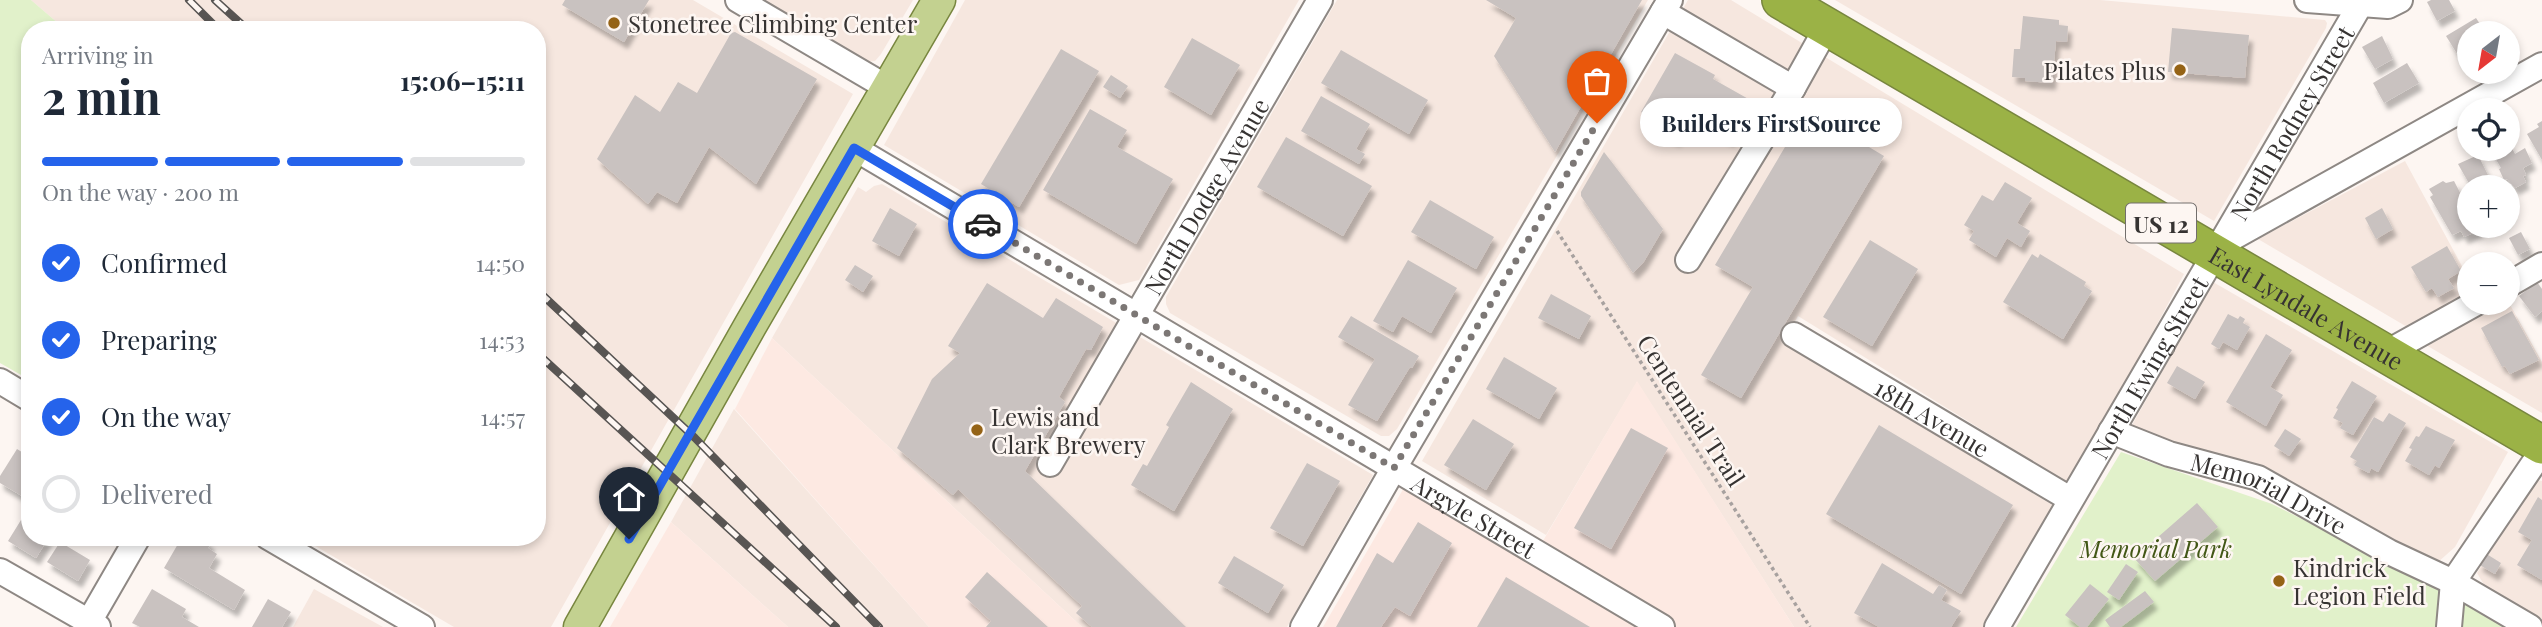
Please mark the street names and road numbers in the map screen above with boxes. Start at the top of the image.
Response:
street label: North Rodney Street [2222,19,2361,226]
street label: North Dodge Avenue [1136,92,1276,300]
road number: US 12 [2126,204,2196,243]
street label: East Lyndale Avenue [2204,238,2410,377]
street label: North Ewing Street [2083,269,2215,464]
street label: Centennial Trail [1631,328,1753,492]
street label: 18th Avenue [1869,371,1996,464]
street label: Memorial Drive [2187,445,2353,541]
street label: Argyle Street [1405,466,1543,565]

